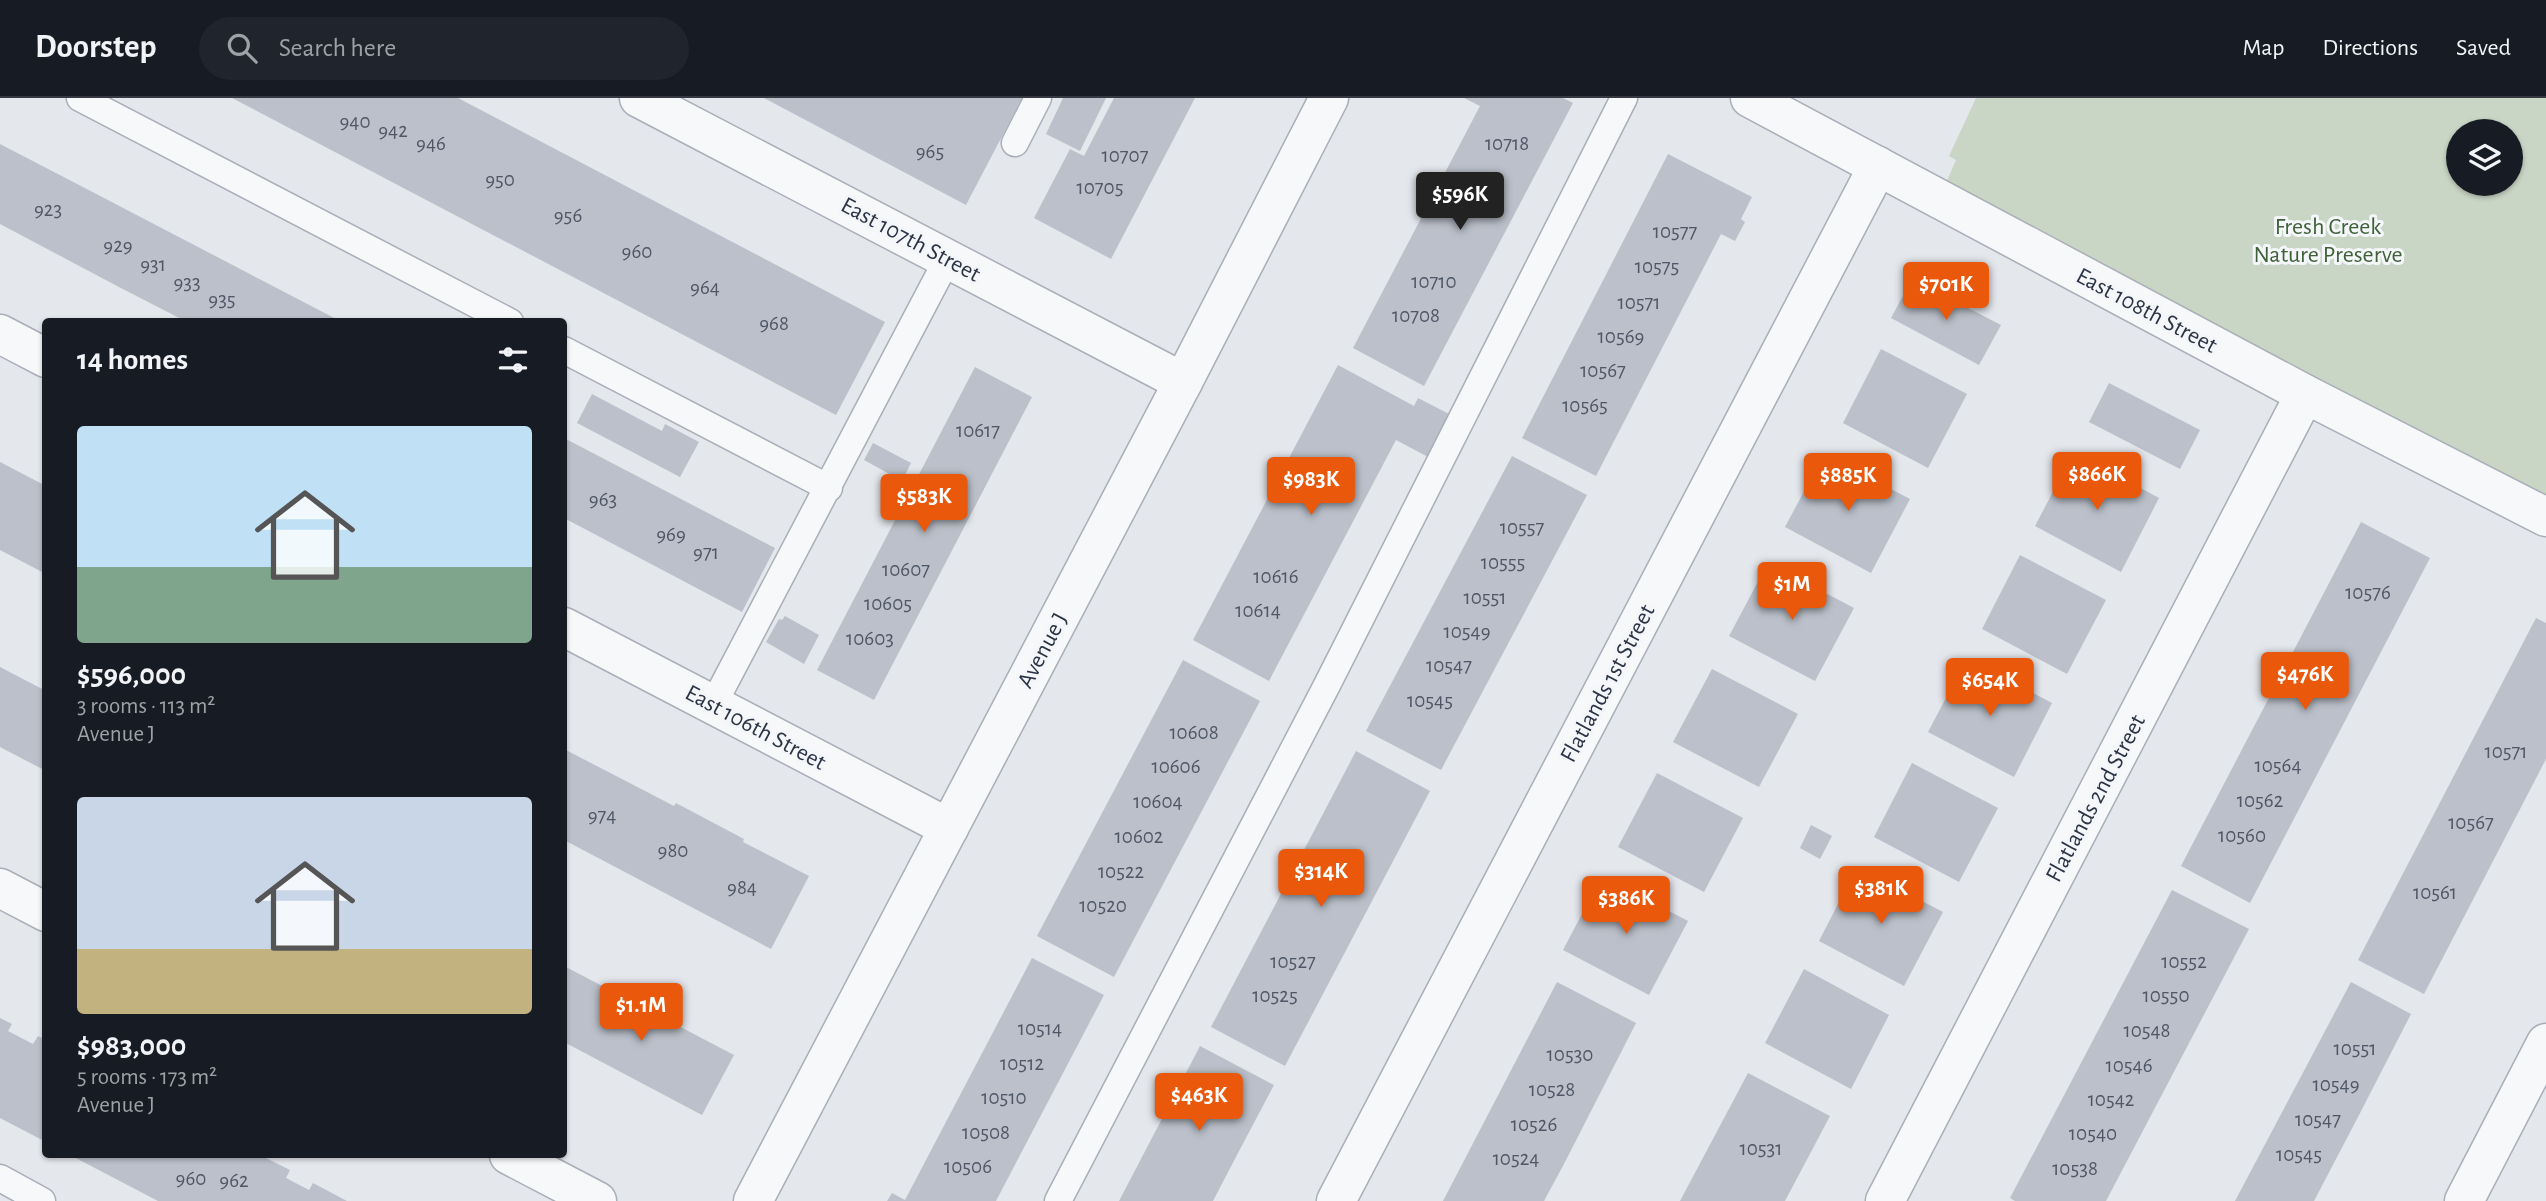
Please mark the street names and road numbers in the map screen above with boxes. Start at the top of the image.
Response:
street label: East 107th Street [837,193,985,287]
street label: East 108th Street [2072,264,2221,358]
street label: Flatlands 1st Street [1556,600,1660,766]
street label: Avenue J [1013,609,1073,692]
street label: East 106th Street [681,681,830,775]
street label: Flatlands 2nd Street [2042,711,2150,886]

